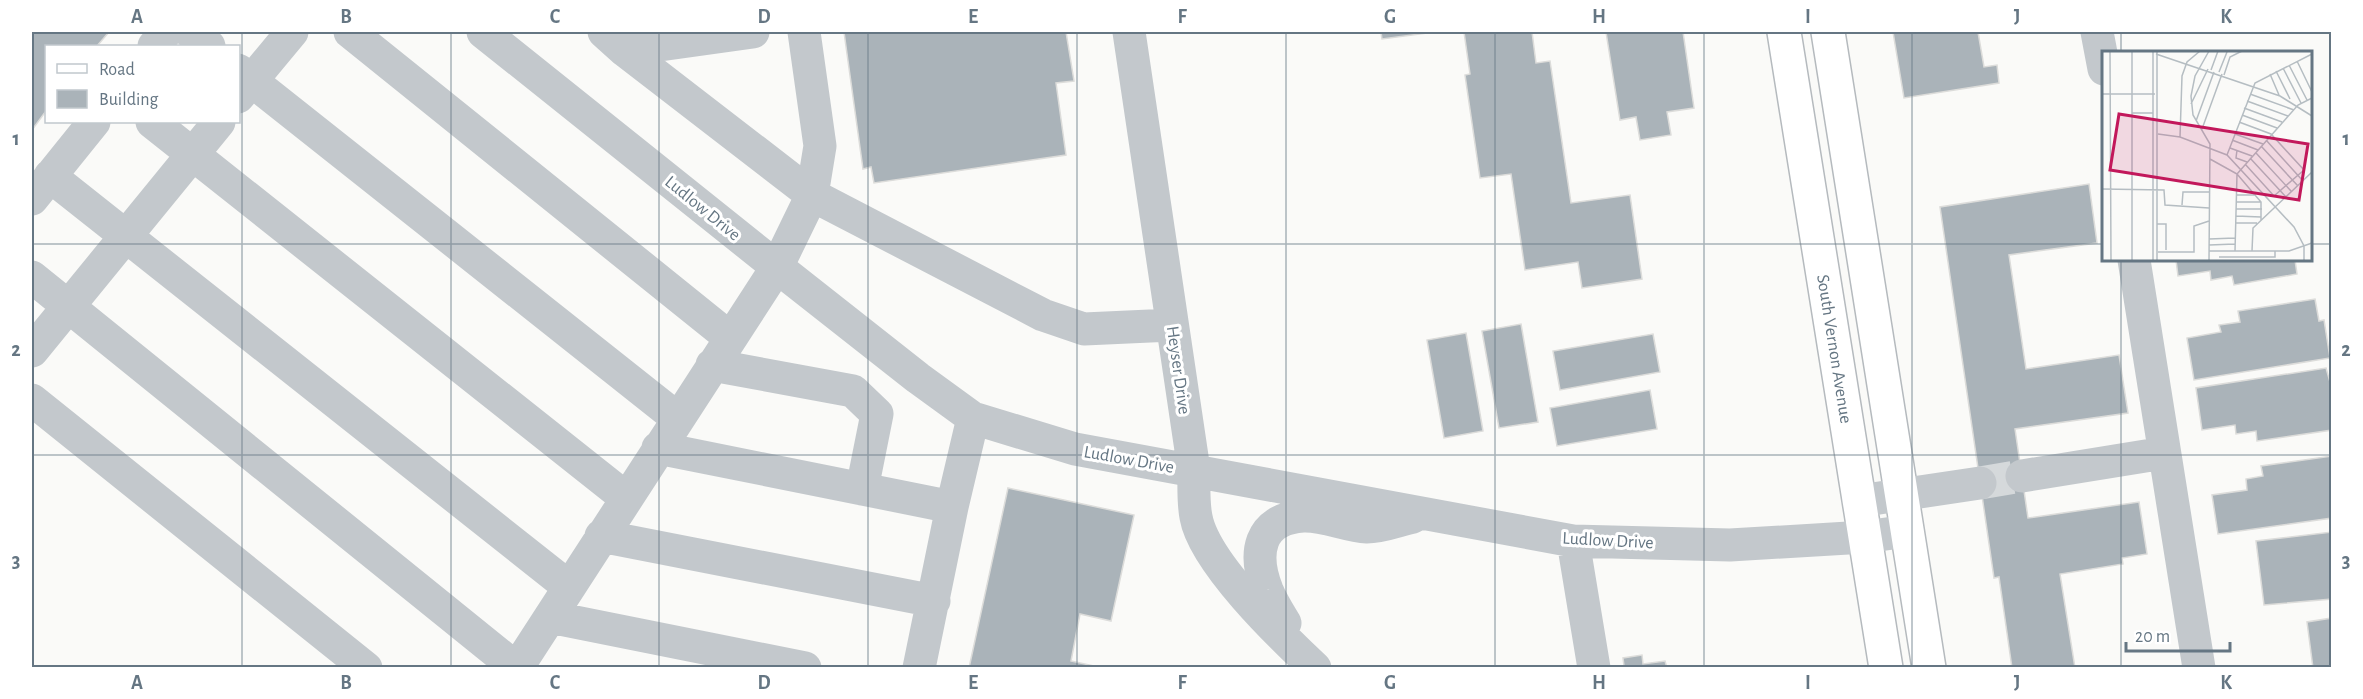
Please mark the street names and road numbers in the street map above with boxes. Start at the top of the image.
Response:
street label: Ludlow Drive [661,173,744,245]
street label: South Vernon Avenue [1813,273,1855,425]
street label: Heyser Drive [1163,325,1193,416]
street label: Ludlow Drive [1082,443,1175,477]
street label: Ludlow Drive [1562,530,1654,552]

